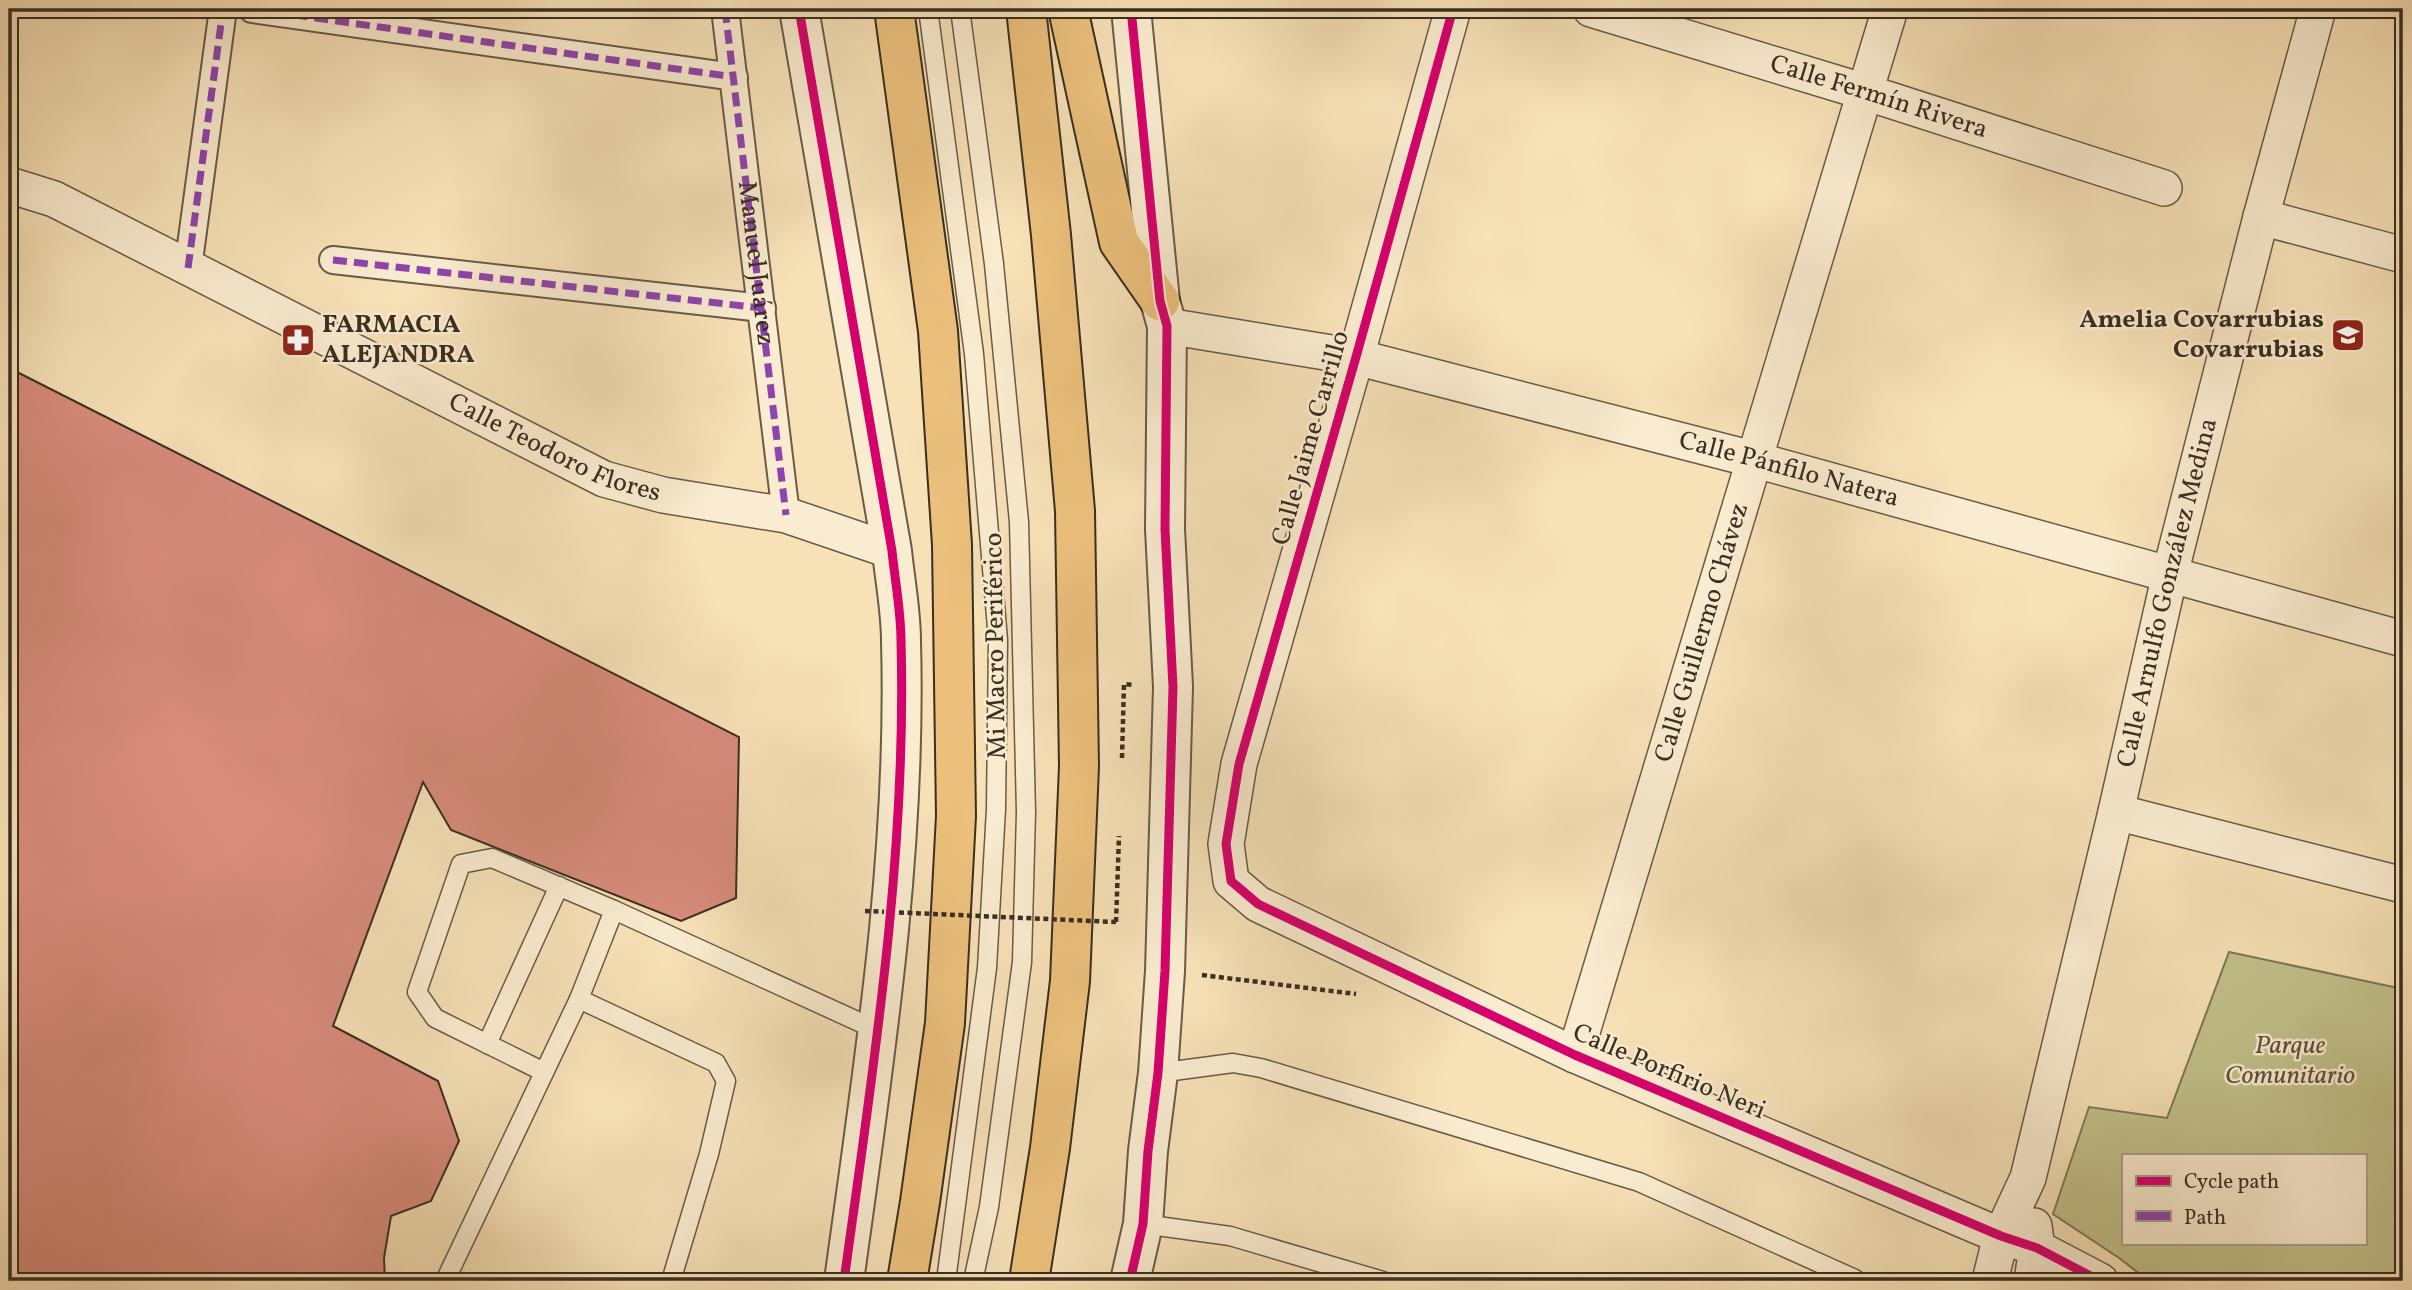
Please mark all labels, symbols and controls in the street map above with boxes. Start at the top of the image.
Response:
street label: Calle Fermín Rivera [1766,46,1992,148]
street label: Manuel Juárez [728,179,783,347]
place label: Amelia Covarrubias Covarrubias [2079,302,2324,368]
place label: FARMACIA ALEJANDRA [322,307,475,373]
school or university icon: Amelia Covarrubias Covarrubias [2329,316,2367,354]
pharmacy icon: FARMACIA ALEJANDRA [279,321,317,359]
street label: Calle Jaime Carrillo [1263,326,1359,550]
street label: Calle Teodoro Flores [442,385,665,512]
street label: Calle Arnulfo González Medina [2109,414,2227,771]
street label: Calle Pánfilo Natera [1675,423,1903,517]
street label: Calle Guillermo Chávez [1646,499,1758,767]
street label: Mi Macro Periférico [976,532,1016,760]
street label: Calle Porfirio Neri [1567,1015,1771,1129]
park label: Parque Comunitario [2225,1028,2355,1094]
legend [2122,1154,2366,1244]
text: Cycle path [2184,1168,2279,1197]
text: Path [2184,1204,2226,1233]

